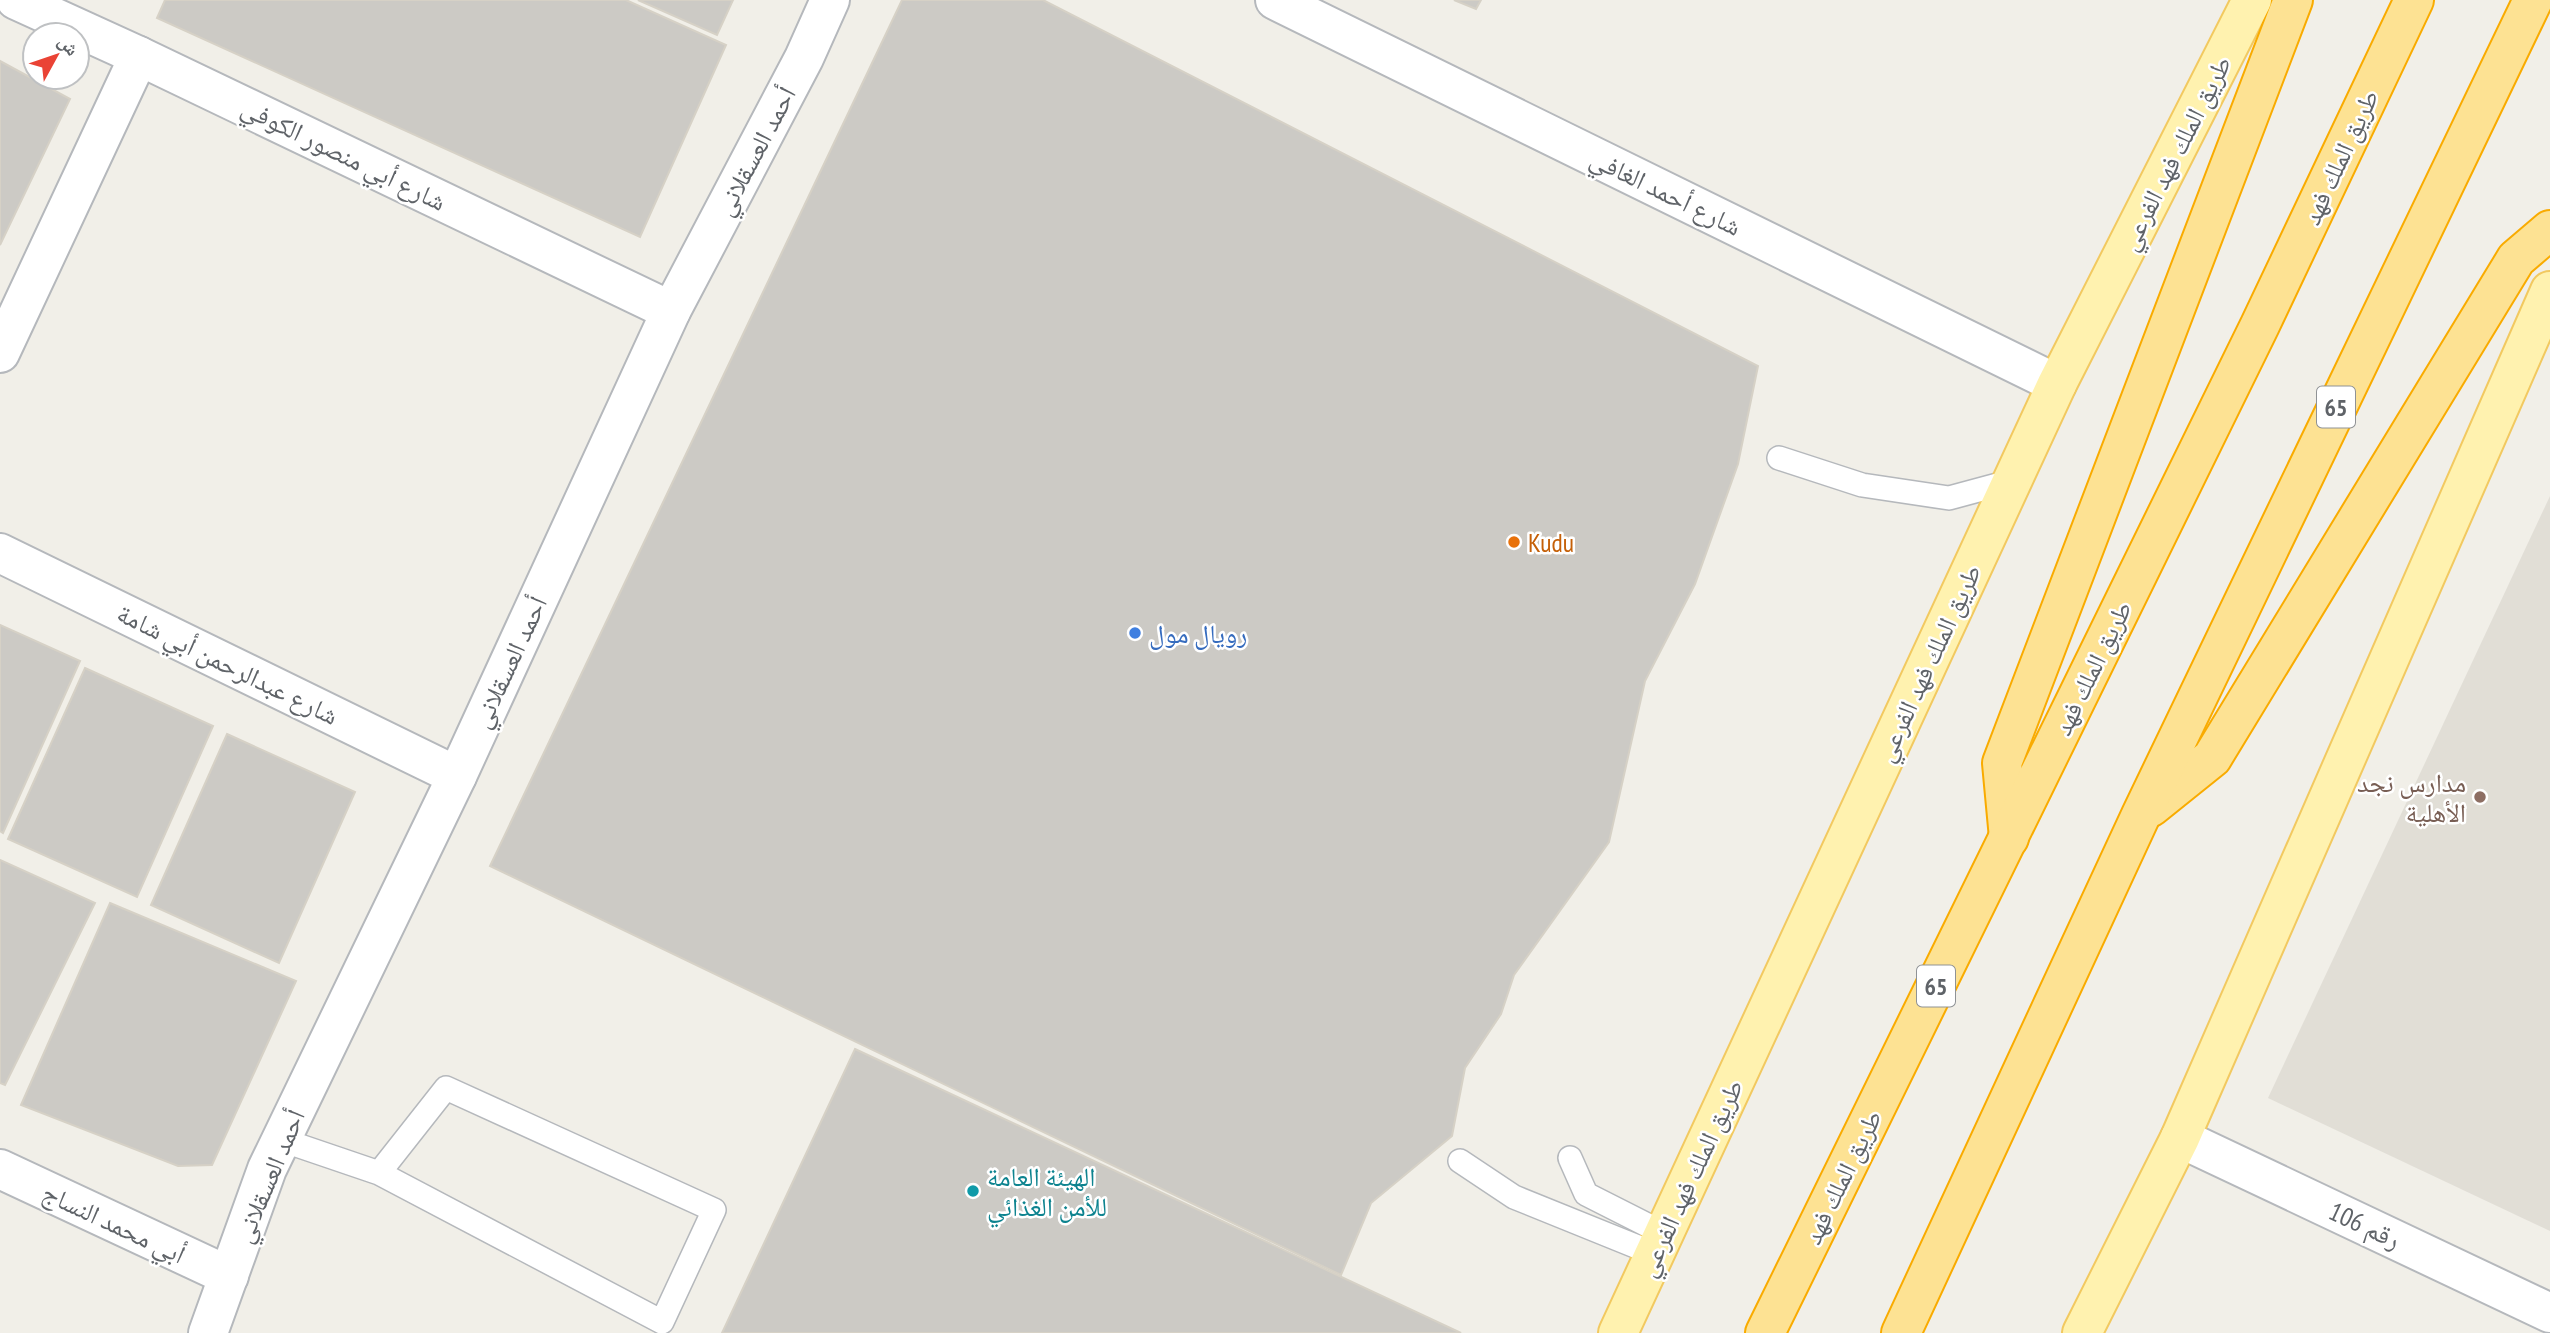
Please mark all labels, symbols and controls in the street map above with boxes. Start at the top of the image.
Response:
north arrow [21,21,91,91]
text: ش [53,30,85,61]
street label: طريق الملك فهد الفرعي [2112,50,2242,258]
street label: أحمد العسقلاني [707,81,807,224]
street label: طريق الملك فهد [2294,84,2386,230]
street label: شارع أبي منصور الكوفي [234,90,452,222]
street label: شارع أحمد الغافي [1583,141,1747,247]
road number: 65 [2317,386,2355,428]
place label: Kudu [1528,526,1574,559]
marker: Kudu [1506,534,1522,550]
street label: طريق الملك فهد الفرعي [1868,559,1992,769]
street label: أحمد العسقلاني [464,591,558,735]
street label: طريق الملك فهد [2045,595,2139,741]
street label: شارع عبدالرحمن أبي شامة [110,596,344,736]
place label: رويال مول [1149,617,1247,650]
marker: رويال مول [1127,625,1143,641]
place label: مدارس نجد الأهلية [2357,766,2466,829]
marker: مدارس نجد الأهلية [2472,789,2488,805]
road number: 65 [1917,966,1955,1006]
street label: طريق الملك فهد الفرعي [1630,1074,1754,1284]
street label: أحمد العسقلاني [226,1104,316,1250]
street label: طريق الملك فهد [1795,1104,1889,1250]
place label: الهيئة العامة للأمن الغذائي [987,1160,1107,1227]
street label: أبي محمد النساج [35,1175,191,1275]
marker: الهيئة العامة للأمن الغذائي [965,1183,981,1199]
street label: رقم 106 [2323,1194,2406,1257]

